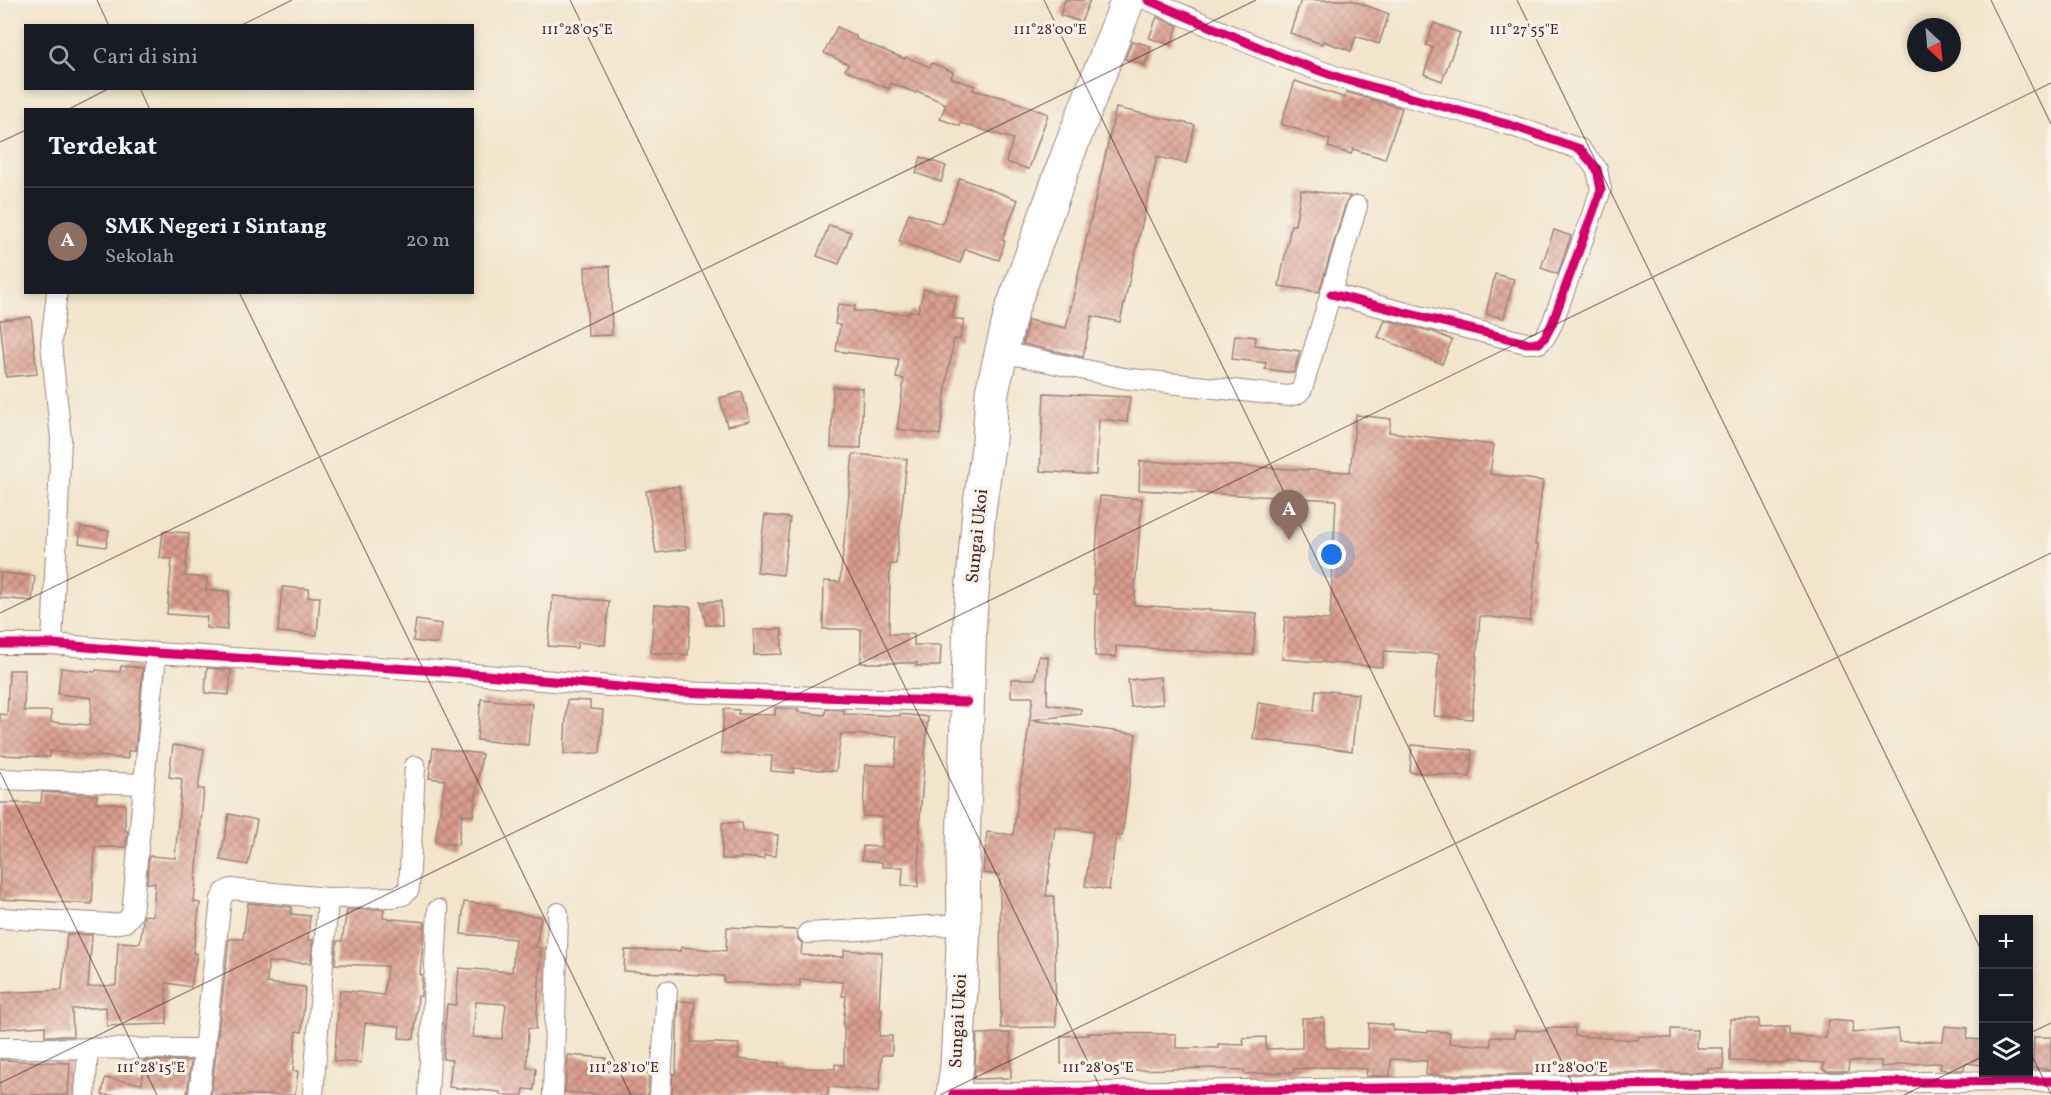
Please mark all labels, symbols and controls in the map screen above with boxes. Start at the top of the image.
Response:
north arrow [1907,18,1961,72]
text: 111°28'05"E [541,20,613,41]
text: 111°28'00"E [1013,20,1087,41]
text: 111°27'55"E [1489,20,1559,41]
search box [24,24,474,90]
icon: search [45,41,78,74]
text: Cari di sini [93,42,198,73]
text: Terdekat [48,129,157,165]
text: SMK Negeri 1 Sintang [105,212,326,243]
text: A [60,227,75,255]
text: 20 m [406,227,450,255]
text: Sekolah [105,243,174,271]
street label: Sungai Ukoi [961,488,995,584]
pin: A [1270,490,1308,540]
your location [1317,540,1346,569]
map controls [1979,915,2033,1077]
button: + [1979,915,2033,969]
button: − [1979,969,2033,1023]
street label: Sungai Ukoi [944,973,974,1069]
button: layers [1979,1023,2033,1077]
text: 111°28'15"E [117,1058,185,1079]
text: 111°28'10"E [589,1058,659,1079]
text: 111°28'05"E [1062,1058,1134,1079]
text: 111°28'00"E [1534,1058,1608,1079]

